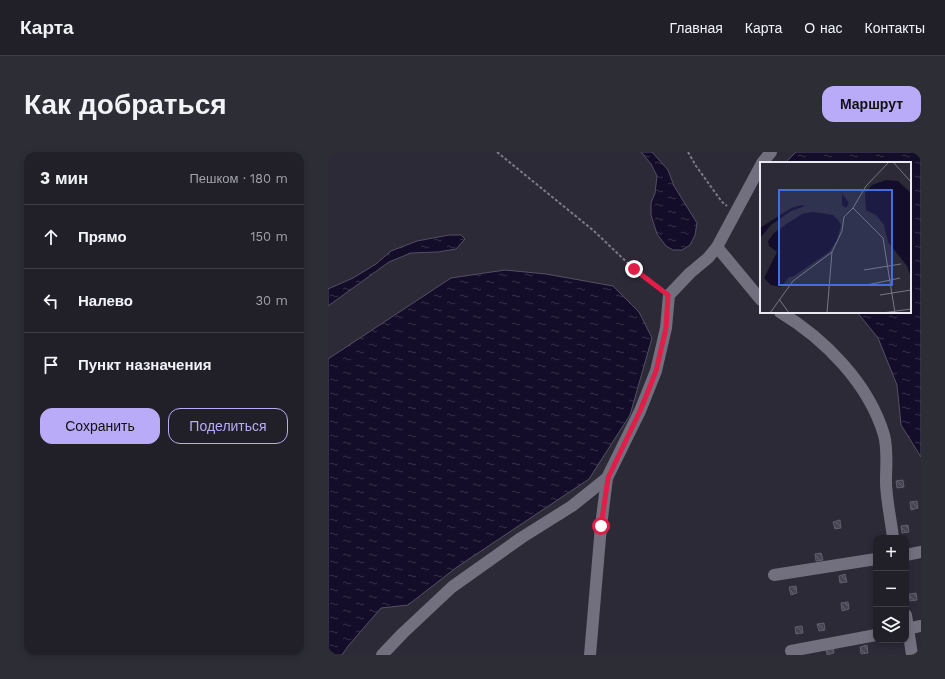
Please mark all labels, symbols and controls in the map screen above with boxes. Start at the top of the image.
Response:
text: Карта [20,16,74,39]
text: Главная [670,20,723,36]
text: Карта [745,20,782,36]
text: О нас [804,20,843,36]
text: Контакты [865,20,925,36]
button: Маршрут [822,86,921,122]
text: Как добраться [24,88,227,121]
inset map [760,162,911,313]
text: 3 мин [40,168,88,188]
text: Пешком · 180 m [189,171,288,186]
icon: ahead [40,226,62,248]
text: Прямо [78,228,127,246]
text: 150 m [250,229,288,244]
route end [625,260,643,278]
icon: left [40,290,62,312]
text: Налево [78,292,133,310]
text: 30 m [256,293,288,308]
icon: arrive [40,354,62,376]
text: Пункт назначения [78,356,211,374]
button: Сохранить [40,408,160,444]
button: Поделиться [168,408,288,444]
route start [592,517,610,535]
map controls [873,535,909,643]
button: + [873,535,909,571]
button: − [873,571,909,607]
button: layers [873,607,909,643]

